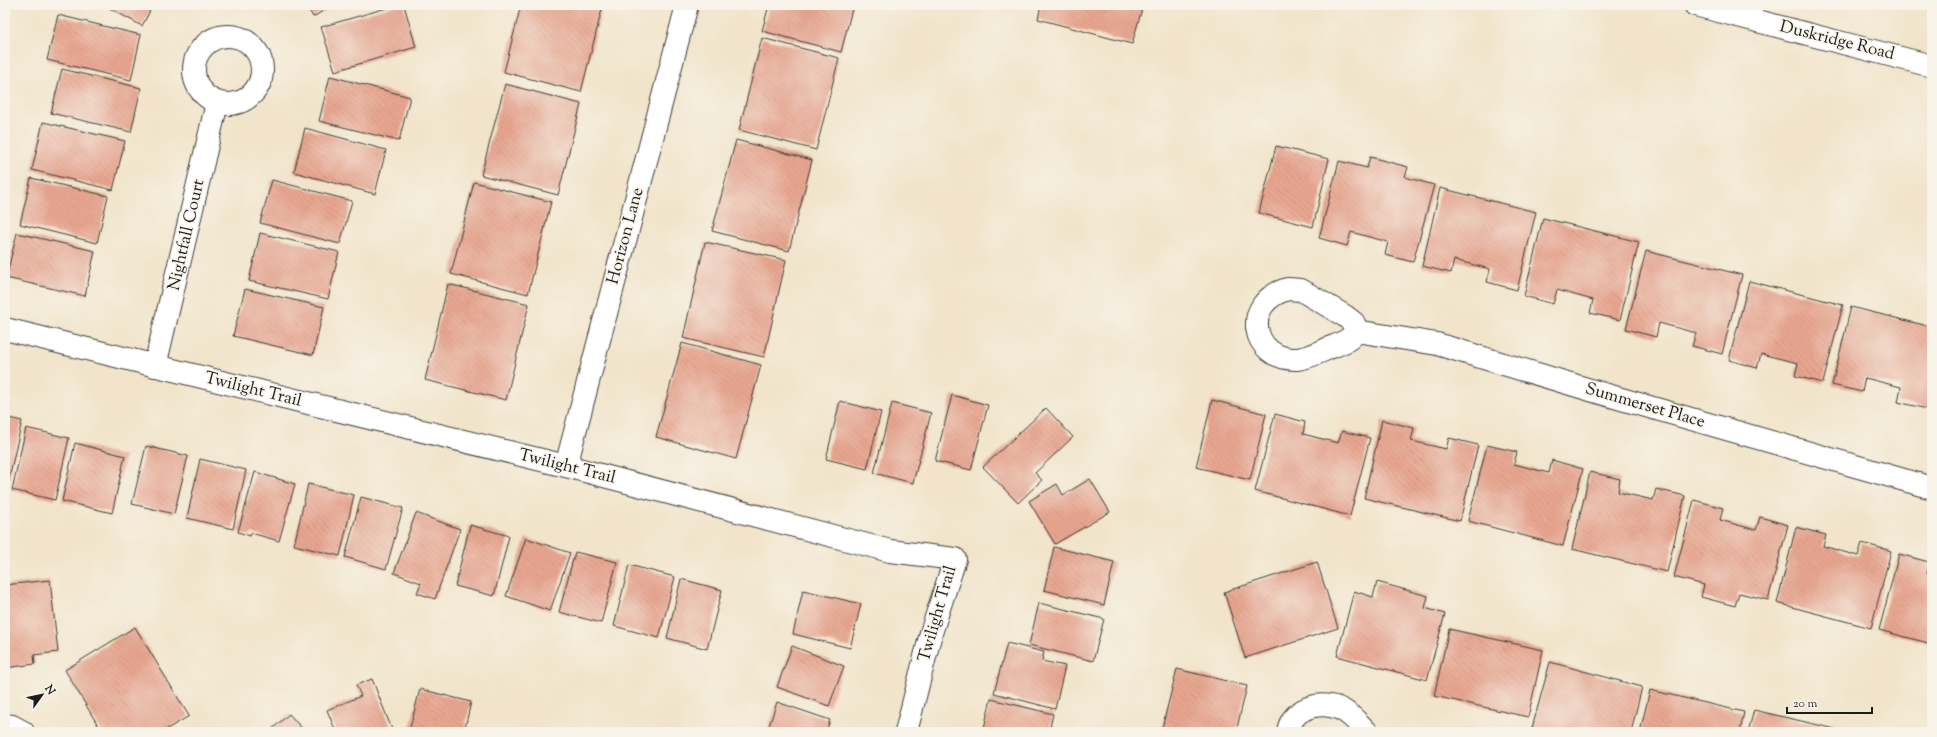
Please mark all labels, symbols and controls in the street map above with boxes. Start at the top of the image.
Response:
street label: Duskridge Road [1777,15,1897,67]
street label: Nightfall Court [163,177,211,293]
street label: Horizon Lane [602,185,650,287]
street label: Twilight Trail [202,366,304,414]
street label: Summerset Place [1582,377,1708,435]
street label: Twilight Trail [516,443,618,491]
street label: Twilight Trail [913,563,963,665]
north arrow [22,675,62,715]
text: N [40,681,59,698]
scale bar [1787,689,1872,715]
text: 20 m [1793,695,1818,713]

